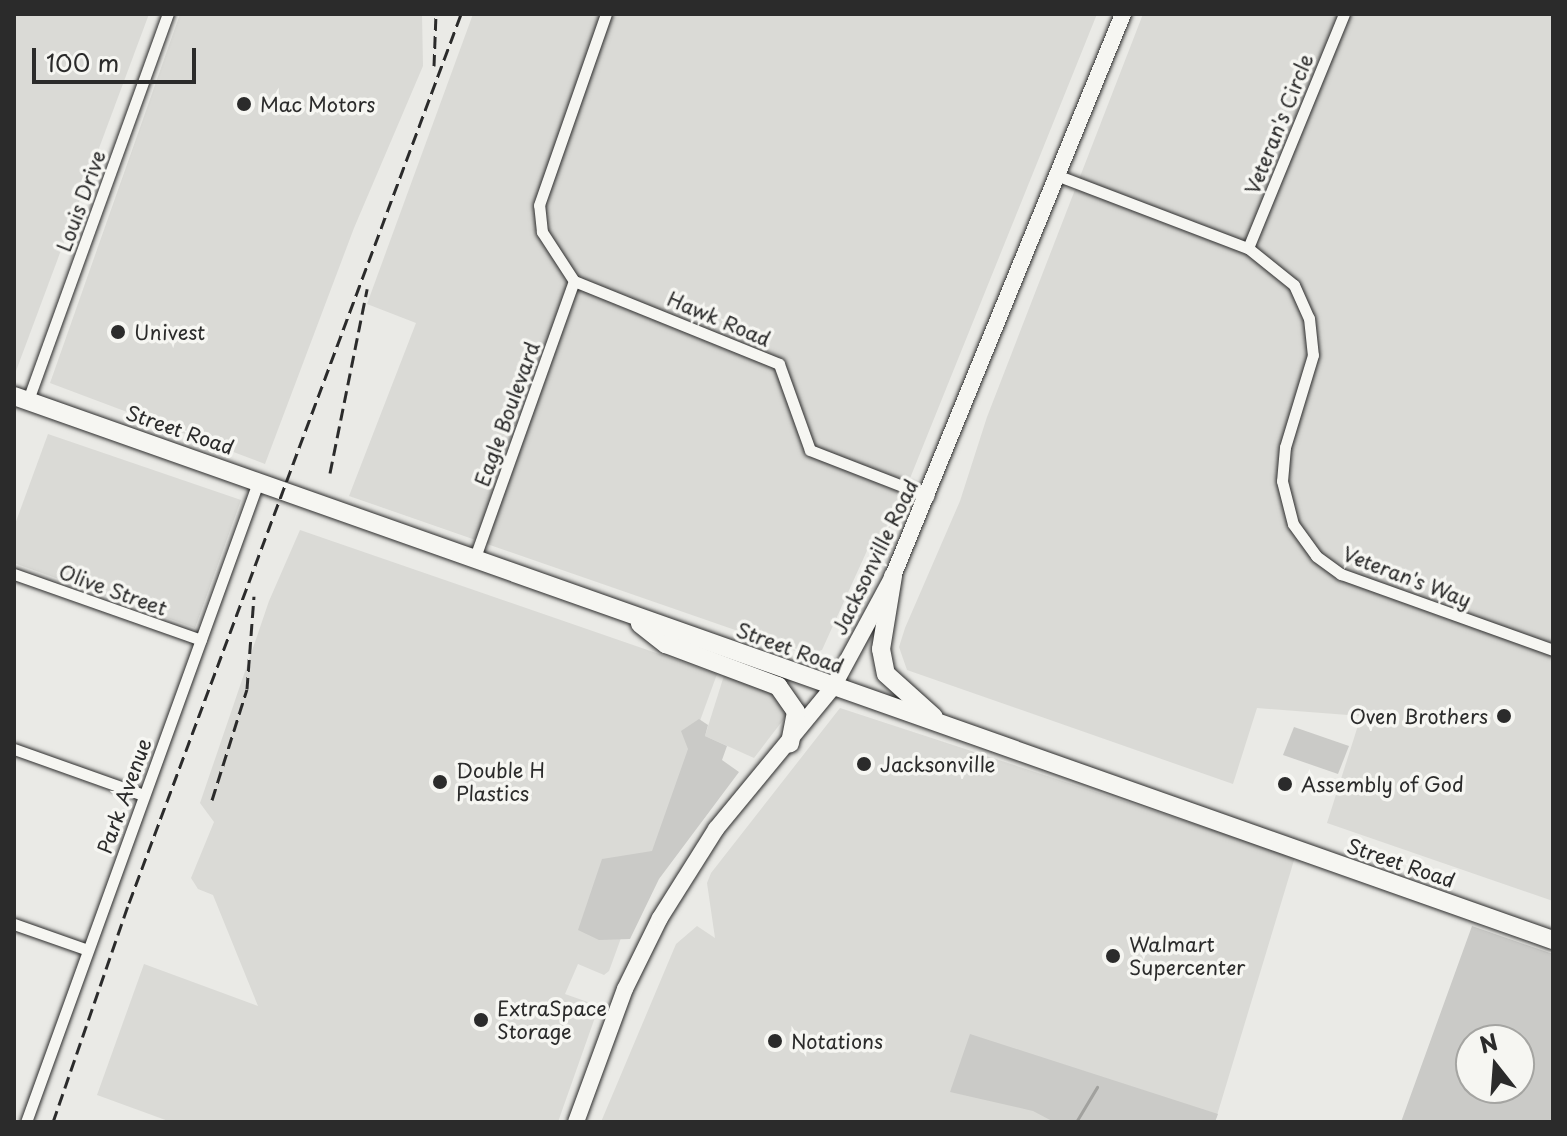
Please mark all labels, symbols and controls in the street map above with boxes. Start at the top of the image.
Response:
scale bar [36,32,200,82]
text: 100 m [46,44,119,80]
street label: Veteran's Circle [1240,50,1318,198]
place label: Mac Motors [260,92,374,116]
marker: Mac Motors [235,95,253,113]
street label: Louis Drive [52,147,110,255]
street label: Hawk Road [664,286,774,352]
place label: Univest [134,320,205,344]
marker: Univest [109,323,127,341]
street label: Eagle Boulevard [469,337,545,491]
street label: Street Road [122,400,238,460]
street label: Jacksonville Road [827,475,923,639]
street label: Veteran's Way [1339,541,1475,613]
street label: Olive Street [55,559,171,621]
street label: Street Road [732,617,848,679]
place label: Oven Brothers [1349,704,1488,728]
marker: Oven Brothers [1495,707,1513,725]
street label: Park Avenue [92,736,156,856]
place label: Jacksonville [880,752,995,776]
marker: Jacksonville [855,755,873,773]
place label: Double H Plastics [456,758,546,805]
place label: Assembly of God [1301,772,1464,796]
marker: Double H Plastics [431,773,449,791]
marker: Assembly of God [1276,775,1294,793]
street label: Street Road [1343,833,1459,893]
place label: Walmart Supercenter [1129,932,1245,979]
marker: Walmart Supercenter [1104,947,1122,965]
place label: ExtraSpace Storage [497,996,607,1043]
marker: ExtraSpace Storage [472,1011,490,1029]
north arrow [1455,1024,1535,1104]
text: N [1475,1024,1502,1061]
place label: Notations [791,1029,883,1053]
marker: Notations [766,1032,784,1050]

